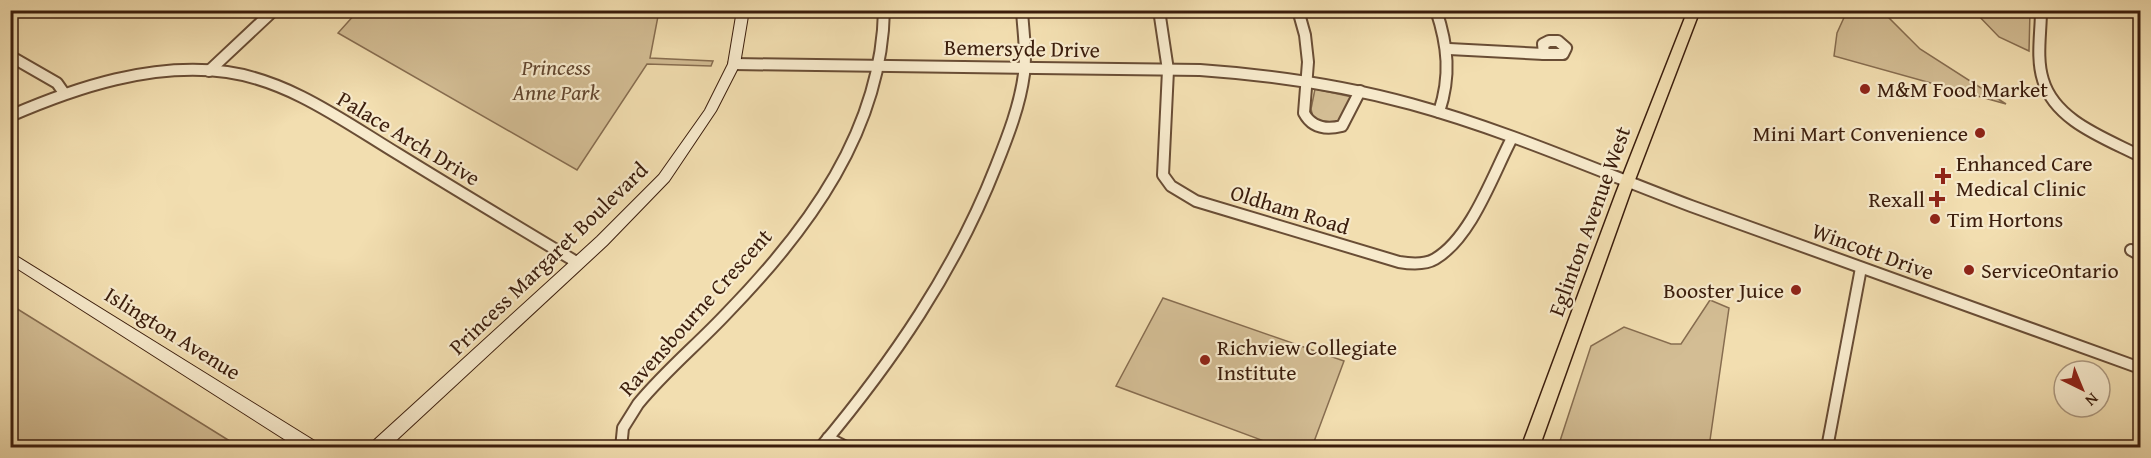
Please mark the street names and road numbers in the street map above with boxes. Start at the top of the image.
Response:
street label: Bemersyde Drive [944,31,1100,65]
street label: Palace Arch Drive [331,83,487,193]
street label: Eglinton Avenue West [1540,121,1638,320]
street label: Princess Margaret Boulevard [441,154,655,362]
street label: Oldham Road [1227,176,1354,242]
street label: Wincott Drive [1807,214,1939,288]
street label: Ravensbourne Crescent [611,221,779,403]
street label: Islington Avenue [99,278,247,388]

